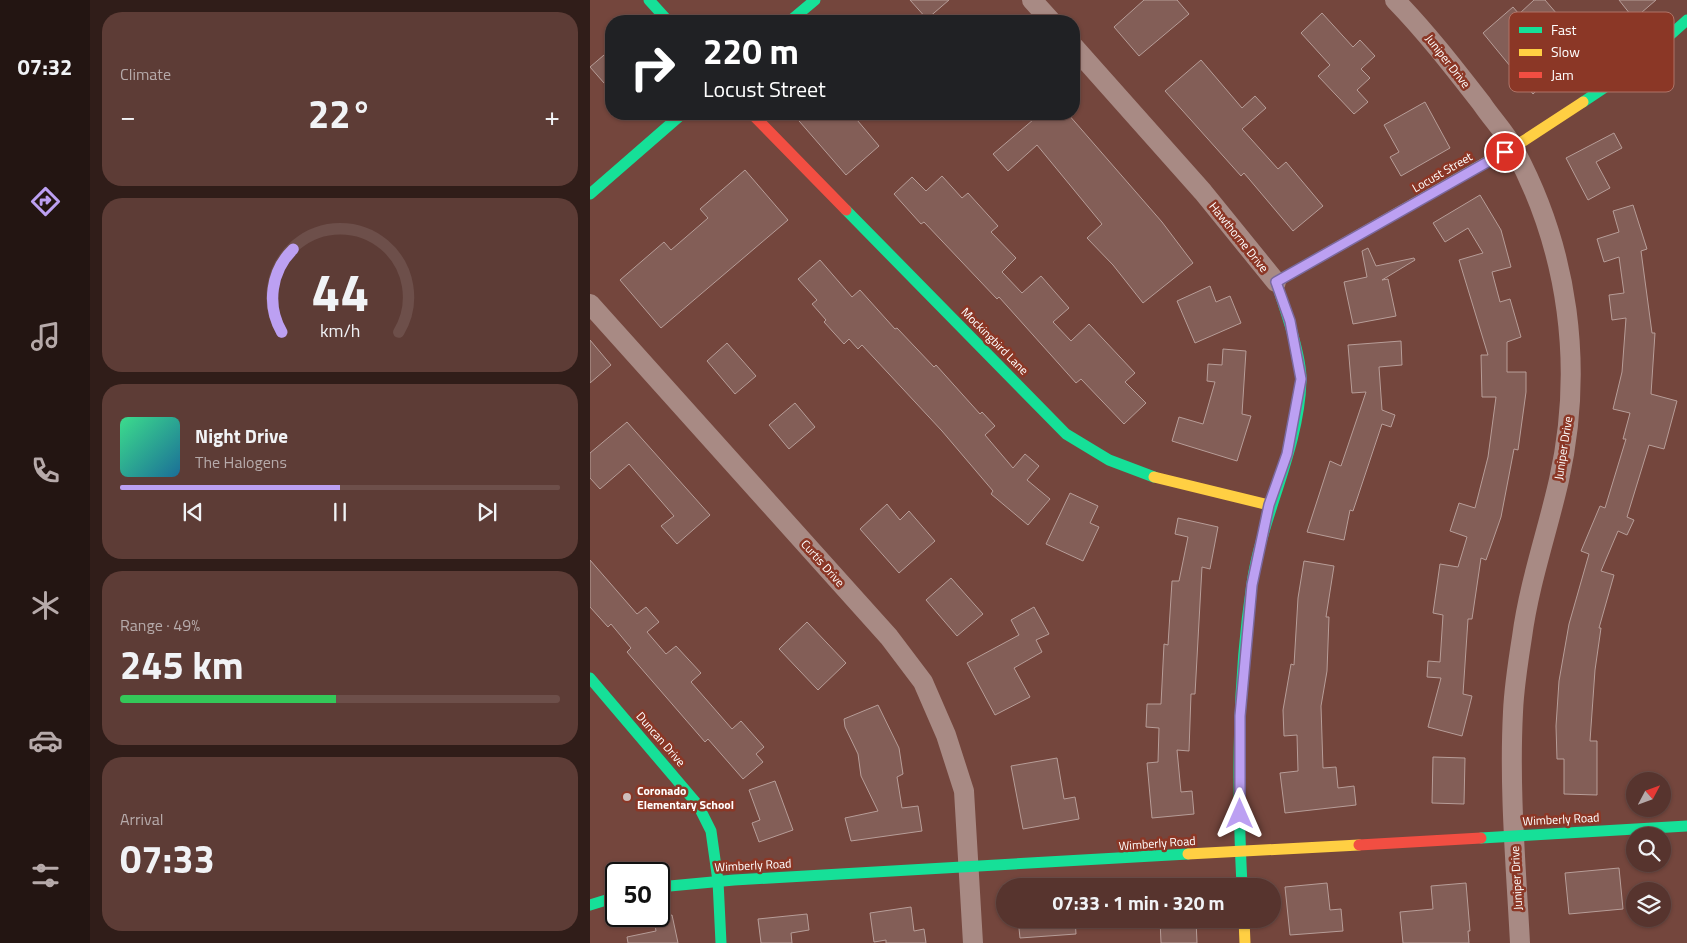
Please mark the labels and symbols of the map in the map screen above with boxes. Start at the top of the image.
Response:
legend [1509,12,1674,92]
text: Fast [1551,19,1576,40]
street label: Juniper Drive [1421,30,1475,92]
text: Slow [1551,41,1580,62]
text: Jam [1551,64,1574,85]
pin [1484,131,1526,173]
street label: Locust Street [1408,147,1476,197]
street label: Hawthorne Drive [1205,198,1273,276]
street label: Mockingbird Lane [957,303,1033,379]
street label: Juniper Drive [1549,415,1577,481]
street label: Curtis Drive [796,535,850,591]
street label: Duncan Drive [632,707,690,771]
north arrow [1626,772,1671,818]
place label: Coronado Elementary School [637,781,734,814]
position arrow [1213,787,1265,839]
marker: Coronado Elementary School [621,791,633,803]
street label: Wimberly Road [1522,807,1600,831]
street label: Wimberly Road [1118,831,1196,855]
street label: Juniper Drive [1505,845,1527,911]
street label: Wimberly Road [714,853,792,877]
speed limit sign: 50 [605,862,670,927]

